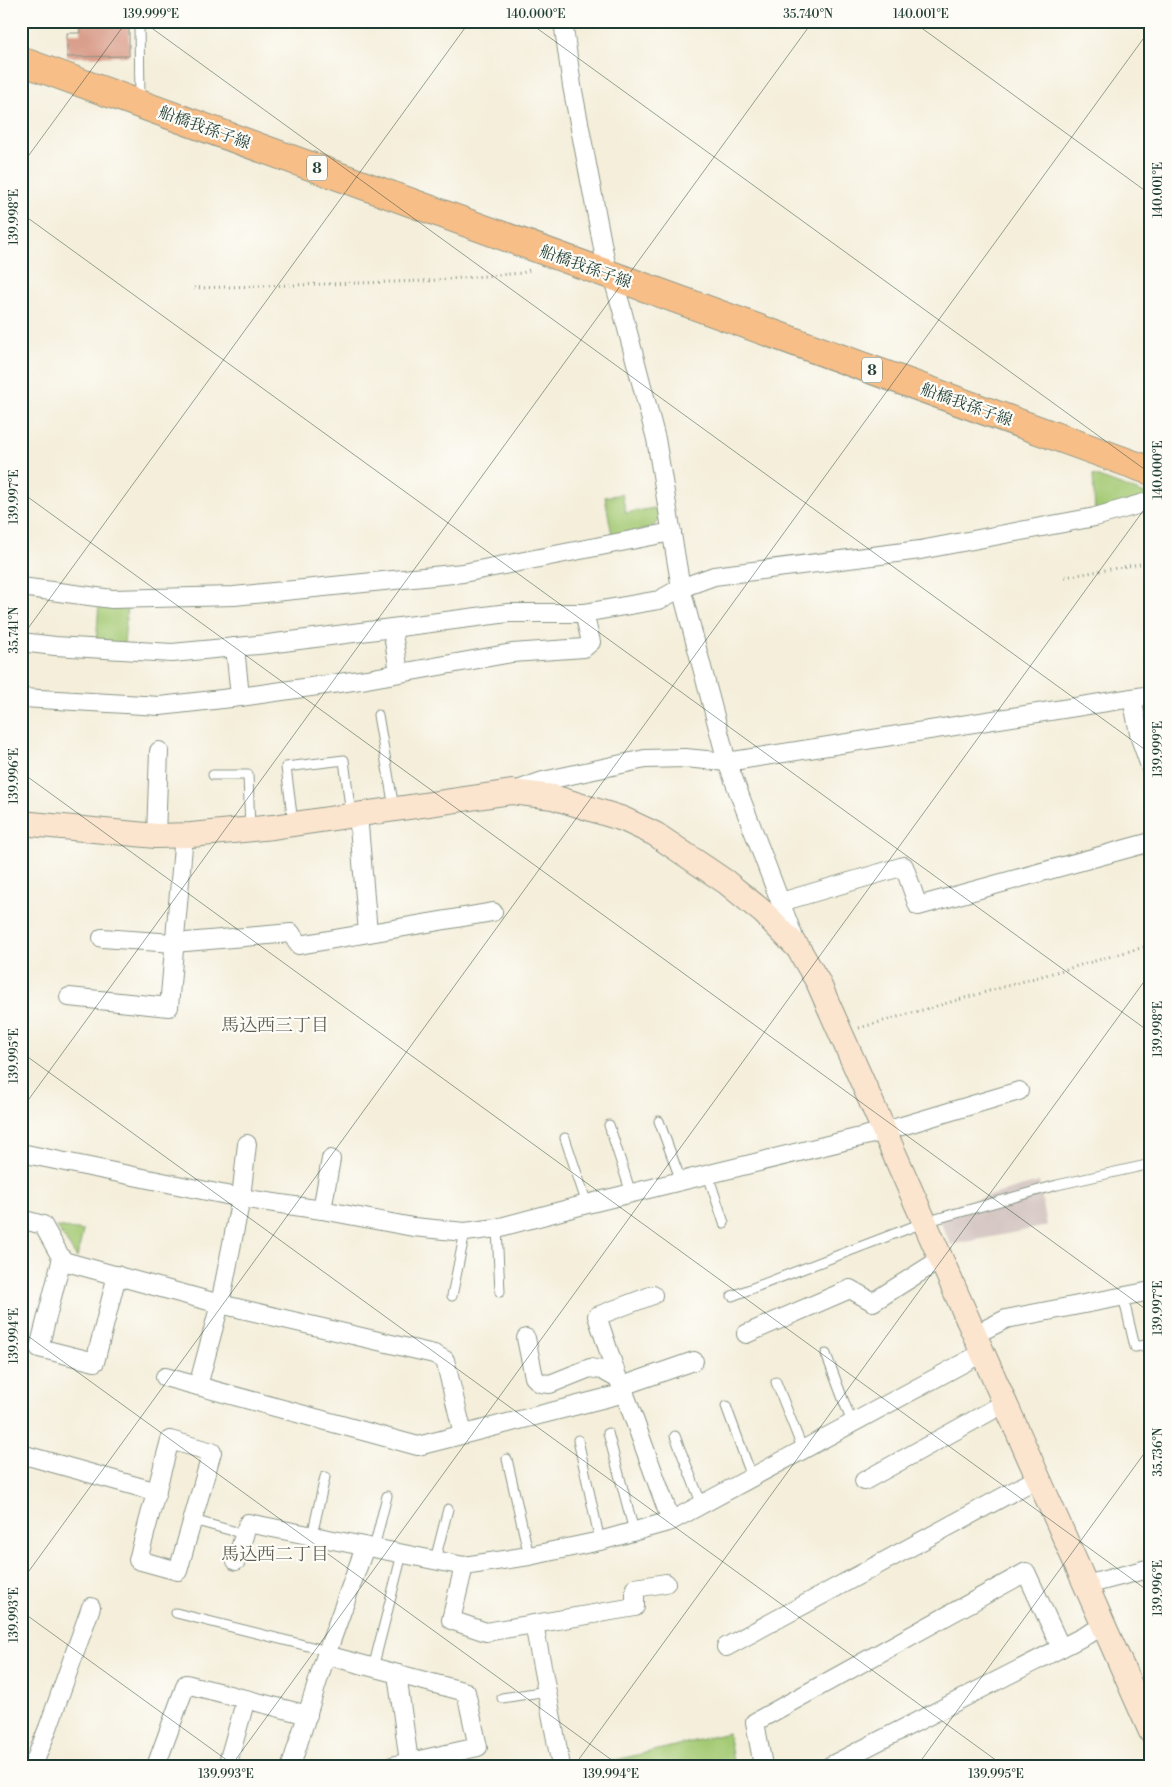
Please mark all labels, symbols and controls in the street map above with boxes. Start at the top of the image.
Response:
text: 139.999°E [123,7,179,22]
text: 140.000°E [506,7,566,22]
text: 35.740°N [783,7,833,22]
text: 140.001°E [893,7,949,22]
street label: 船橋我孫子線 [156,102,253,154]
road number: 8 [307,156,327,180]
text: 140.001°E [1151,162,1166,218]
text: 139.998°E [7,189,22,245]
street label: 船橋我孫子線 [537,241,634,293]
road number: 8 [862,358,882,382]
street label: 船橋我孫子線 [918,379,1015,431]
text: 140.000°E [1151,440,1166,500]
text: 139.997°E [7,469,22,525]
text: 35.741°N [7,606,22,653]
text: 139.999°E [1151,721,1166,777]
text: 139.996°E [7,748,22,804]
text: 139.998°E [1151,1001,1166,1057]
district label: 馬込西三丁目 [221,1014,329,1037]
text: 139.995°E [7,1028,22,1084]
text: 139.997°E [1151,1280,1166,1336]
text: 139.994°E [7,1308,22,1364]
text: 35.736°N [1151,1427,1166,1477]
district label: 馬込西二丁目 [221,1543,329,1566]
text: 139.996°E [1151,1560,1166,1616]
text: 139.993°E [7,1587,22,1643]
text: 139.993°E [198,1767,254,1782]
text: 139.994°E [583,1767,639,1782]
text: 139.995°E [968,1767,1024,1782]

